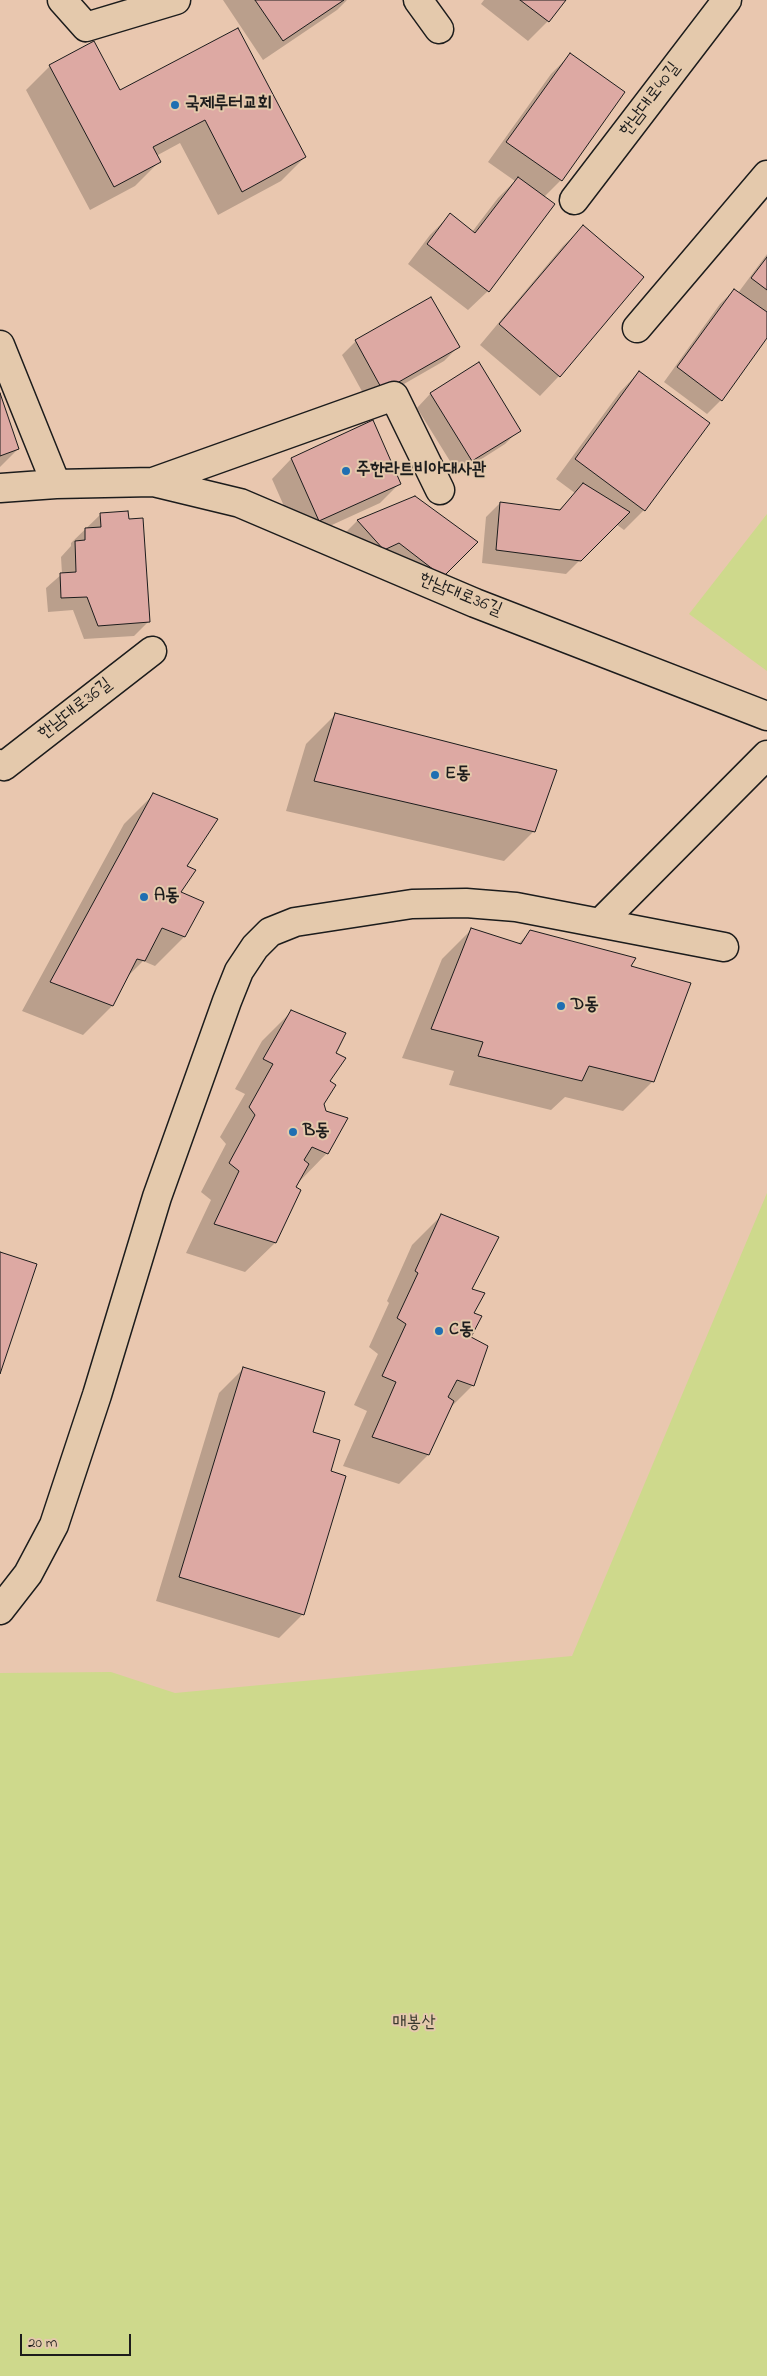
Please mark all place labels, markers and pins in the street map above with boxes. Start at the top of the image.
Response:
place label: 국제루터교회 [185,94,272,116]
marker: 국제루터교회 [169,99,181,111]
place label: 주한라트비아대사관 [356,460,486,482]
marker: 주한라트비아대사관 [340,465,352,477]
place label: E동 [445,764,470,786]
marker: E동 [429,769,441,781]
place label: A동 [154,886,180,908]
marker: A동 [138,891,150,903]
place label: D동 [571,995,599,1017]
marker: D동 [555,1000,567,1012]
place label: B동 [303,1121,330,1143]
marker: B동 [287,1126,299,1138]
place label: C동 [449,1320,473,1342]
marker: C동 [433,1325,445,1337]

